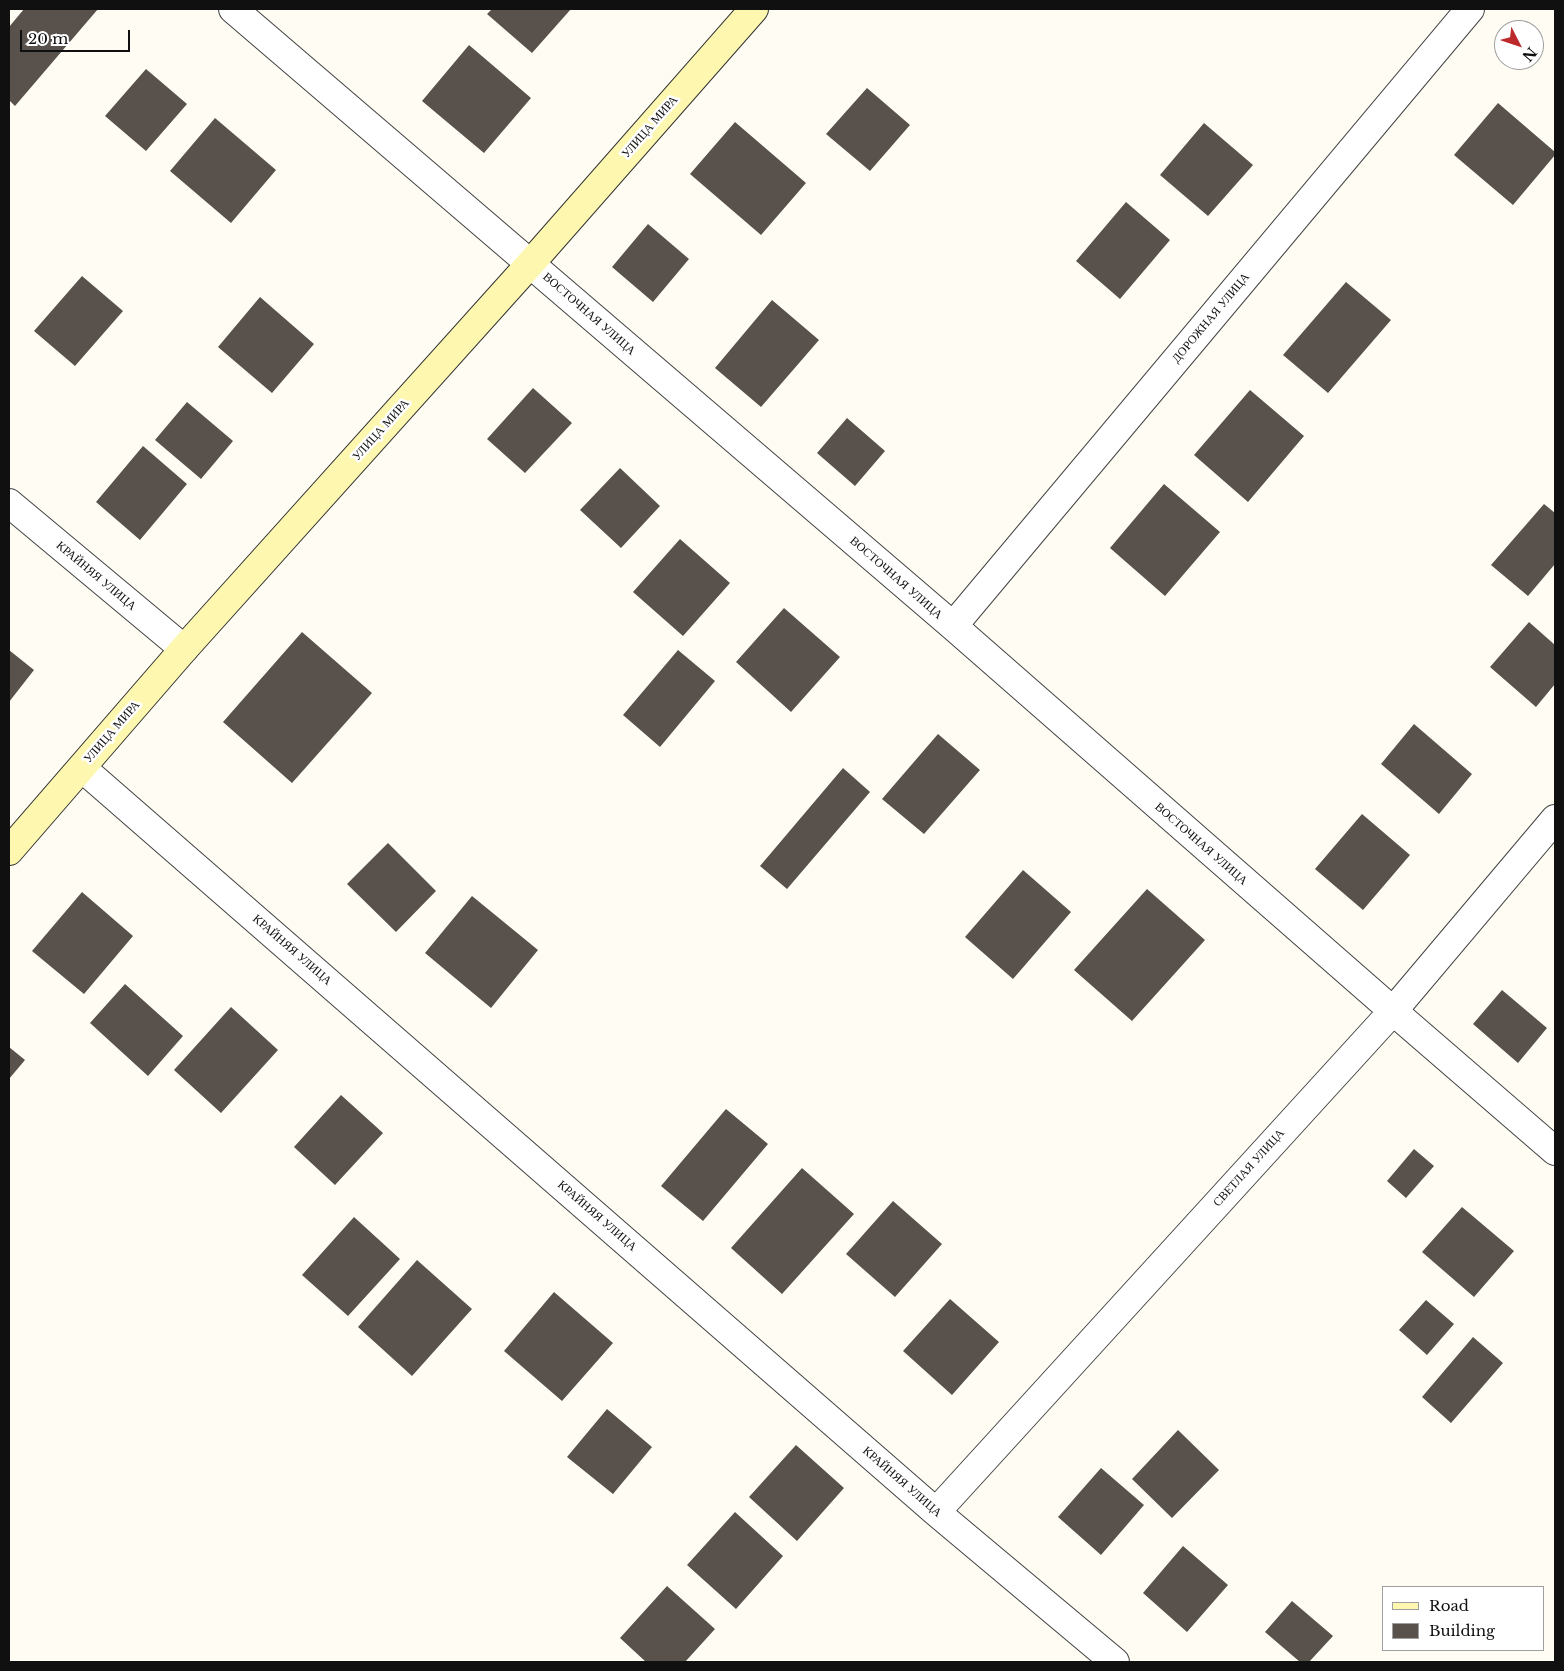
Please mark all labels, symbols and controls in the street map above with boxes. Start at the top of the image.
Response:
scale bar [22,20,132,52]
north arrow [1494,20,1544,70]
text: 20 m [28,29,68,48]
text: N [1518,43,1541,65]
street label: УЛИЦА МИРА [619,93,681,161]
street label: ВОСТОЧНАЯ УЛИЦА [540,270,638,358]
street label: ДОРОЖНАЯ УЛИЦА [1169,270,1253,366]
street label: УЛИЦА МИРА [350,396,412,464]
street label: ВОСТОЧНАЯ УЛИЦА [847,534,945,622]
street label: КРАЙНЯЯ УЛИЦА [53,538,139,614]
street label: УЛИЦА МИРА [81,698,143,766]
street label: ВОСТОЧНАЯ УЛИЦА [1152,800,1250,888]
street label: КРАЙНЯЯ УЛИЦА [250,912,334,988]
street label: СВЕТЛАЯ УЛИЦА [1210,1126,1288,1210]
street label: КРАЙНЯЯ УЛИЦА [555,1178,639,1254]
street label: КРАЙНЯЯ УЛИЦА [860,1444,944,1520]
legend [1382,1586,1544,1651]
text: Road [1429,1596,1469,1615]
text: Building [1429,1621,1495,1640]

